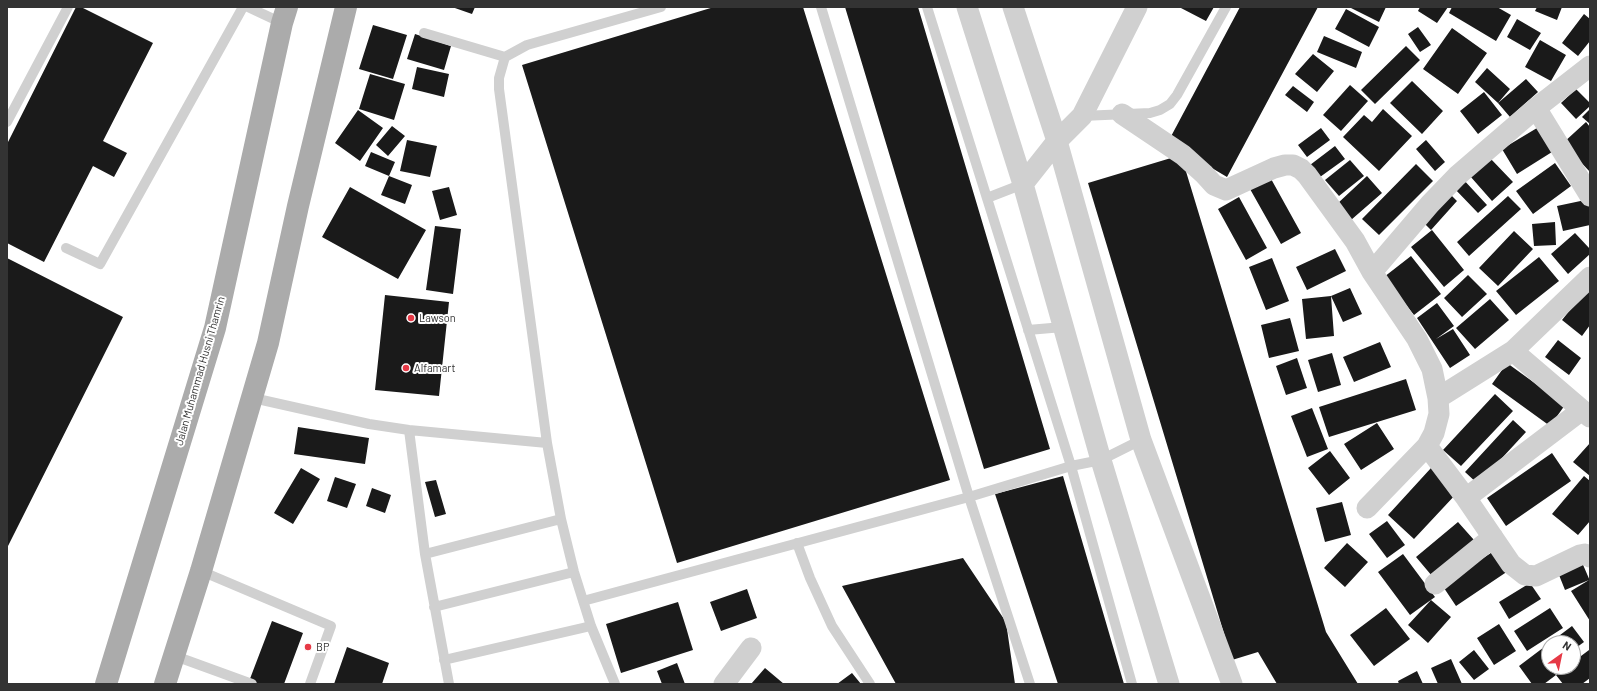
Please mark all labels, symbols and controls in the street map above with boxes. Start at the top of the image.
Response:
street label: Jalan Muhammad Husni Thamrin [172,295,228,447]
place label: Lawson [419,311,456,325]
marker: Lawson [406,313,416,323]
place label: Alfamart [414,361,455,375]
marker: Alfamart [401,363,411,373]
north arrow [1541,635,1581,675]
text: N [1561,638,1574,653]
place label: BP [316,640,329,654]
marker: BP [303,642,313,652]

